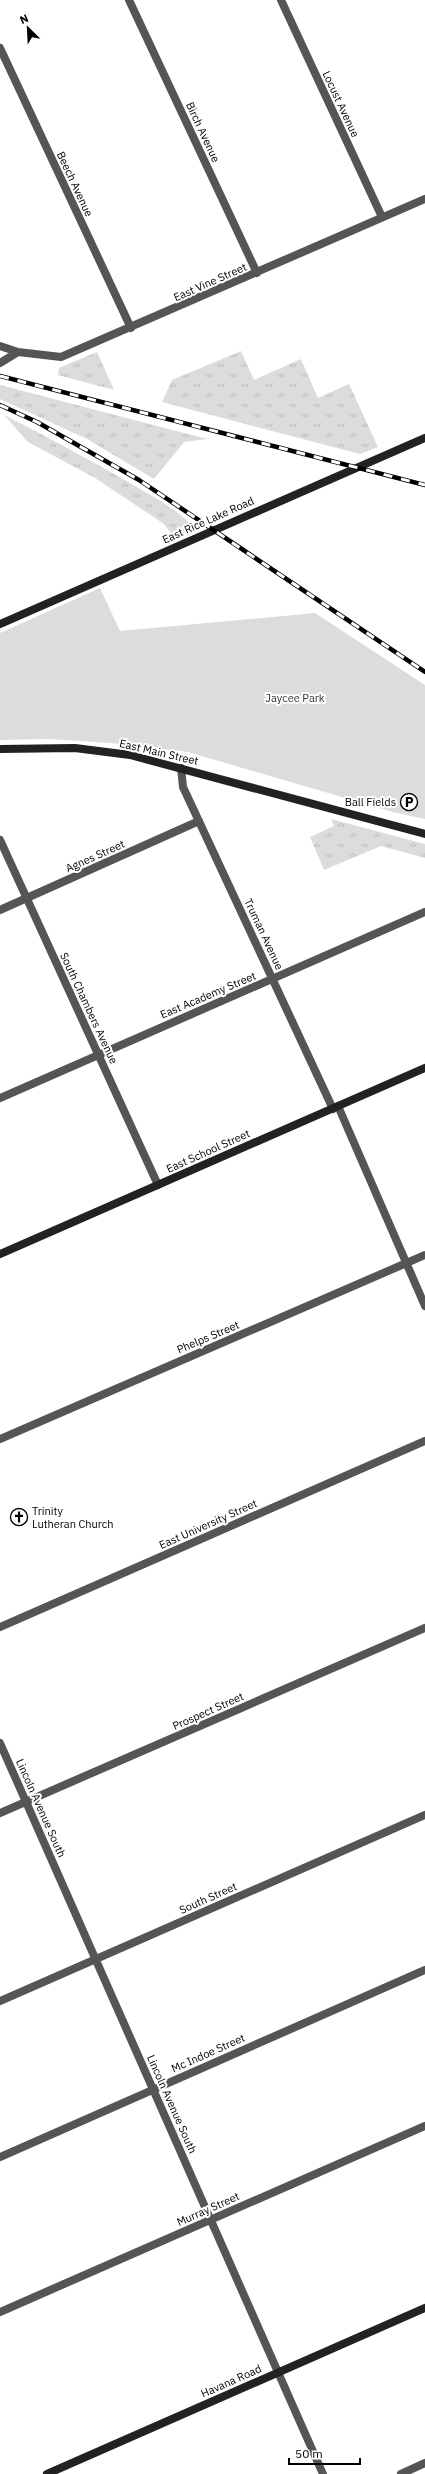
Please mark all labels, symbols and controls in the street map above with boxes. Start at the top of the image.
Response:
north arrow [8,8,48,48]
text: N [17,11,30,27]
street label: Locust Avenue [319,68,363,140]
street label: Birch Avenue [183,100,223,164]
street label: Beech Avenue [54,149,96,219]
street label: East Vine Street [171,260,249,304]
street label: East Rice Lake Road [160,494,256,546]
park label: Jaycee Park [265,691,325,705]
street label: East Main Street [118,736,200,768]
parking icon: Ball Fields [399,792,419,812]
place label: Ball Fields [345,795,396,809]
street label: Agnes Street [63,837,127,875]
street label: Truman Avenue [241,896,287,972]
street label: South Chambers Avenue [57,950,121,1066]
street label: East Academy Street [158,968,258,1022]
street label: East School Street [164,1126,252,1176]
street label: Phelps Street [175,1318,241,1356]
street label: East University Street [157,1496,259,1552]
place label: Trinity Lutheran Church [32,1504,114,1531]
church icon: Trinity Lutheran Church [9,1507,29,1527]
street label: Prospect Street [170,1689,246,1733]
street label: Lincoln Avenue South [13,1757,69,1859]
street label: South Street [177,1879,239,1917]
street label: Mc Indoe Street [169,2030,247,2075]
street label: Lincoln Avenue South [144,2053,200,2155]
street label: Murray Street [174,2189,242,2229]
street label: Havana Road [199,2361,263,2401]
scale bar [289,2440,360,2466]
text: 50 m [295,2446,323,2461]

